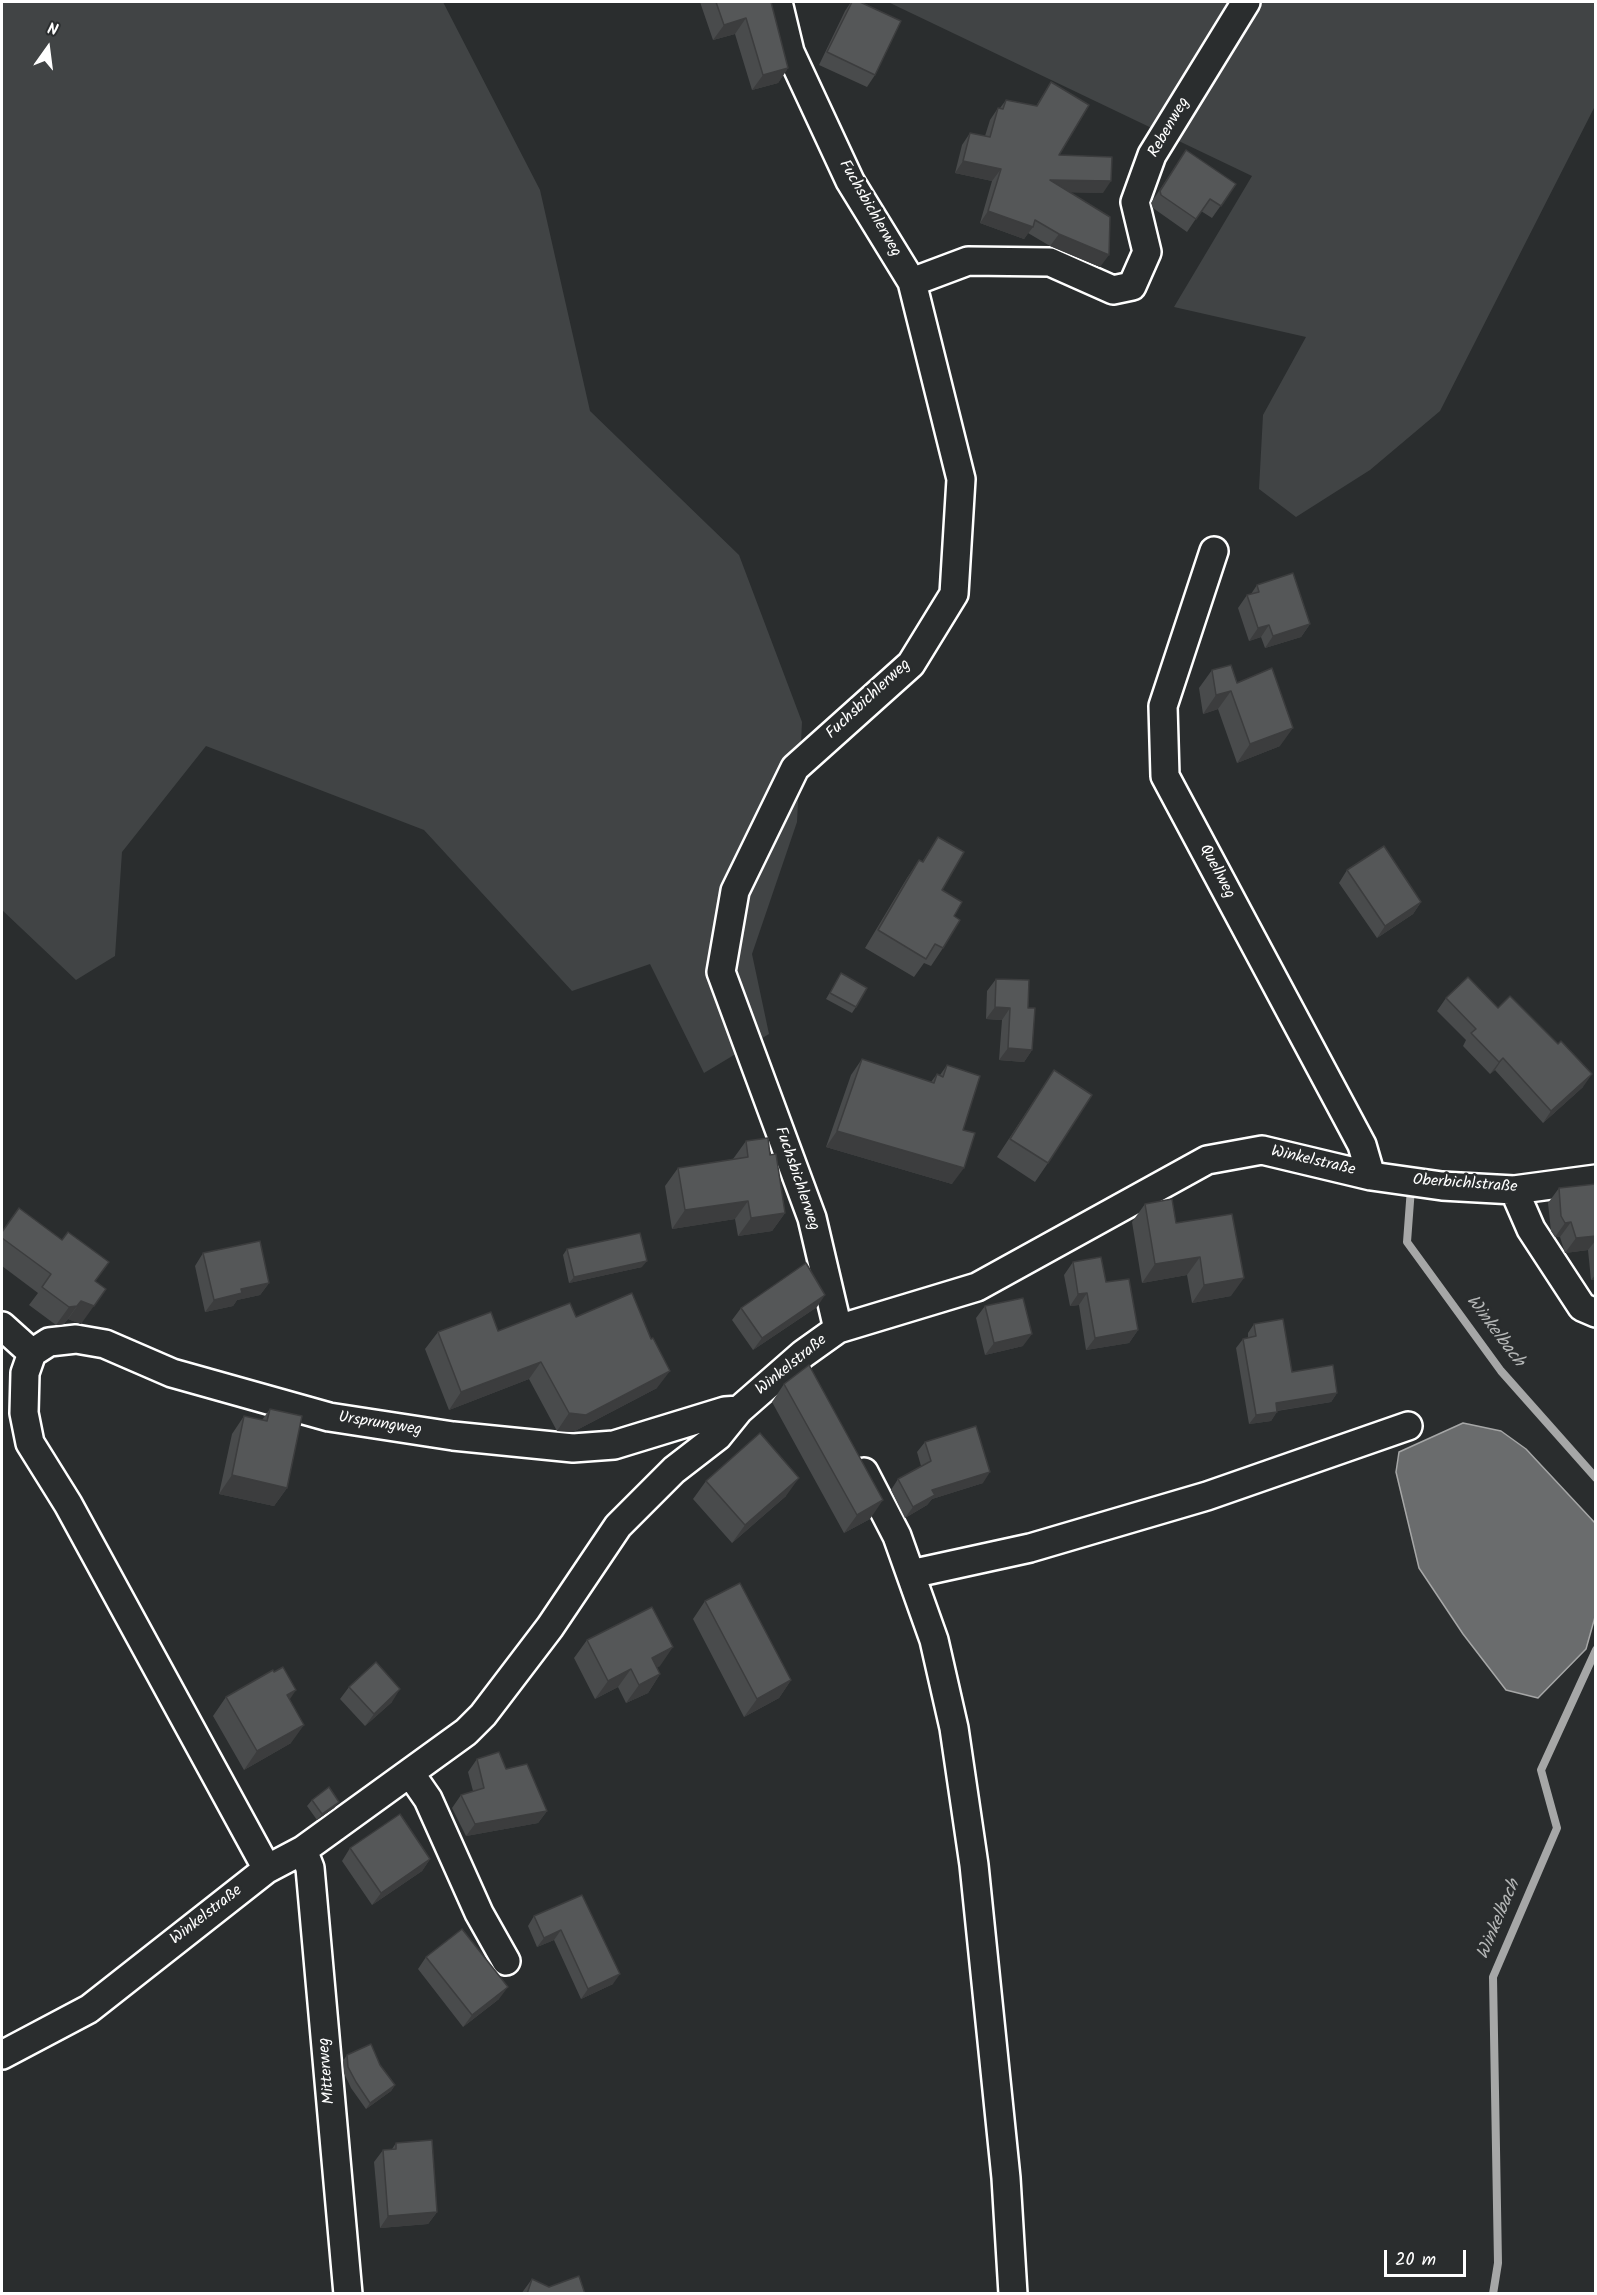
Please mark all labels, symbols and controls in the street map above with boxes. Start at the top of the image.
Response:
text: N [45,17,60,43]
north arrow [18,18,78,78]
street label: Rebenweg [1145,95,1195,161]
street label: Fuchsbichlerweg [834,157,904,261]
street label: Fuchsbichlerweg [823,656,915,744]
street label: Quellweg [1194,842,1238,902]
street label: Fuchsbichlerweg [769,1125,823,1233]
street label: Winkelstraße [1269,1143,1357,1181]
street label: Oberbichlstraße [1412,1172,1518,1198]
water label: Winkelbach [1460,1292,1528,1372]
street label: Winkelstraße [753,1332,831,1400]
street label: Ursprungweg [337,1409,423,1441]
water label: Winkelbach [1474,1877,1526,1963]
street label: Winkelstraße [167,1882,247,1950]
street label: Mitterweg [316,2037,340,2105]
scale bar [1387,2238,1470,2276]
text: 20 m [1395,2246,1436,2275]

